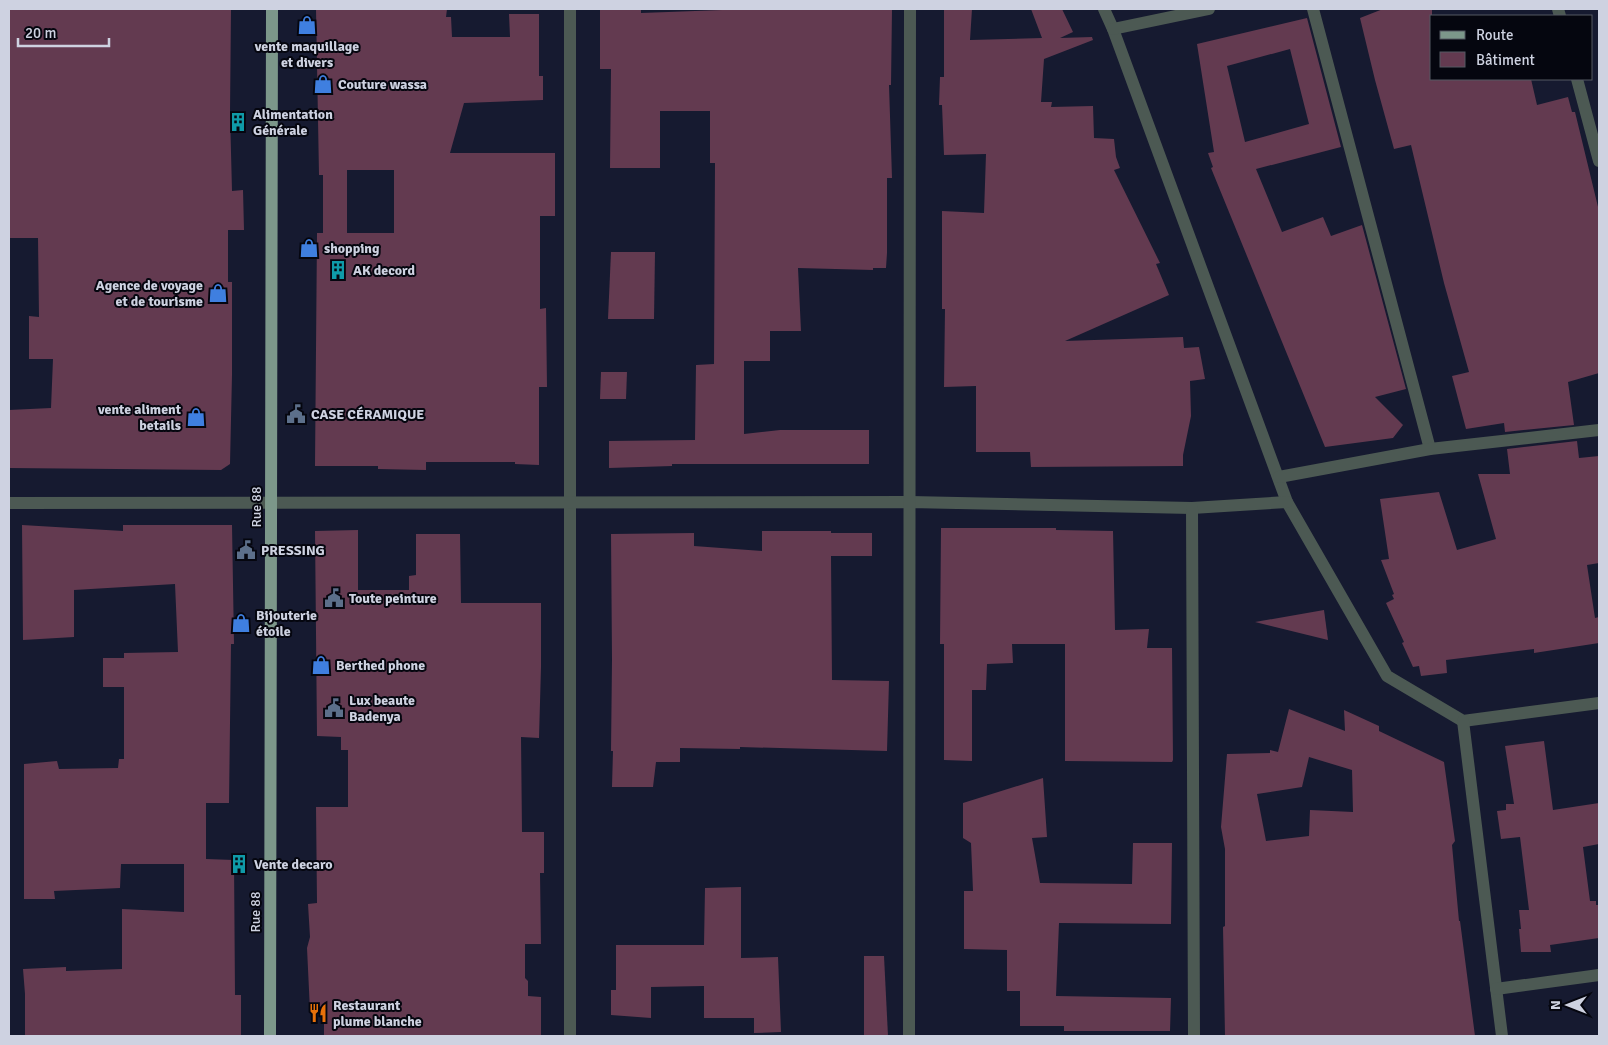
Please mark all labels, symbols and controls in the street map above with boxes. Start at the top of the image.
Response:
shop icon: vente maquillage et divers [296,14,318,36]
scale bar [18,15,109,47]
legend [1430,15,1593,80]
text: 20 m [25,24,56,42]
text: Route [1476,26,1513,44]
place label: vente maquillage et divers [254,38,359,71]
text: Bâtiment [1476,51,1535,69]
shop icon: Couture wassa [312,73,334,95]
place label: Couture wassa [338,76,427,93]
place label: Alimentation Générale [253,106,333,139]
building icon: Alimentation Générale [227,111,249,133]
shop icon: shopping [298,237,320,259]
place label: shopping [324,240,380,257]
building icon: AK decord [327,259,349,281]
place label: AK decord [353,262,415,279]
place label: Agence de voyage et de tourisme [96,277,203,310]
shop icon: Agence de voyage et de tourisme [207,282,229,304]
place label: vente aliment betails [97,401,182,434]
public building icon: CASE CÉRAMIQUE [285,403,307,425]
shop icon: vente aliment betails [185,406,207,428]
place label: CASE CÉRAMIQUE [311,406,424,423]
street label: Rue 88 [248,487,265,527]
public building icon: PRESSING [235,539,257,561]
place label: PRESSING [261,542,325,559]
public building icon: Toute peinture [323,587,345,609]
place label: Toute peinture [349,590,437,607]
place label: Bijouterie étoile [256,607,317,640]
shop icon: Bijouterie étoile [230,612,252,634]
shop icon: Berthed phone [310,654,332,676]
place label: Berthed phone [336,657,425,674]
place label: Lux beaute Badenya [349,692,415,725]
public building icon: Lux beaute Badenya [323,697,345,719]
building icon: Vente decaro [228,853,250,875]
place label: Vente decaro [254,856,333,873]
street label: Rue 88 [247,892,264,932]
north arrow [1543,980,1593,1030]
place label: Restaurant plume blanche [333,997,422,1030]
text: N [1547,1000,1564,1010]
restaurant icon: Restaurant plume blanche [307,1002,329,1024]

